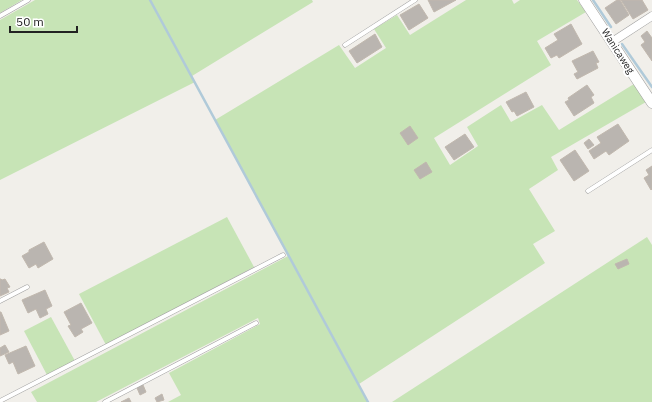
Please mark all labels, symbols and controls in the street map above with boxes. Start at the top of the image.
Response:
scale bar [10,8,77,34]
text: 50 m [16,14,44,29]
street label: Wanicaweg [599,26,638,77]

